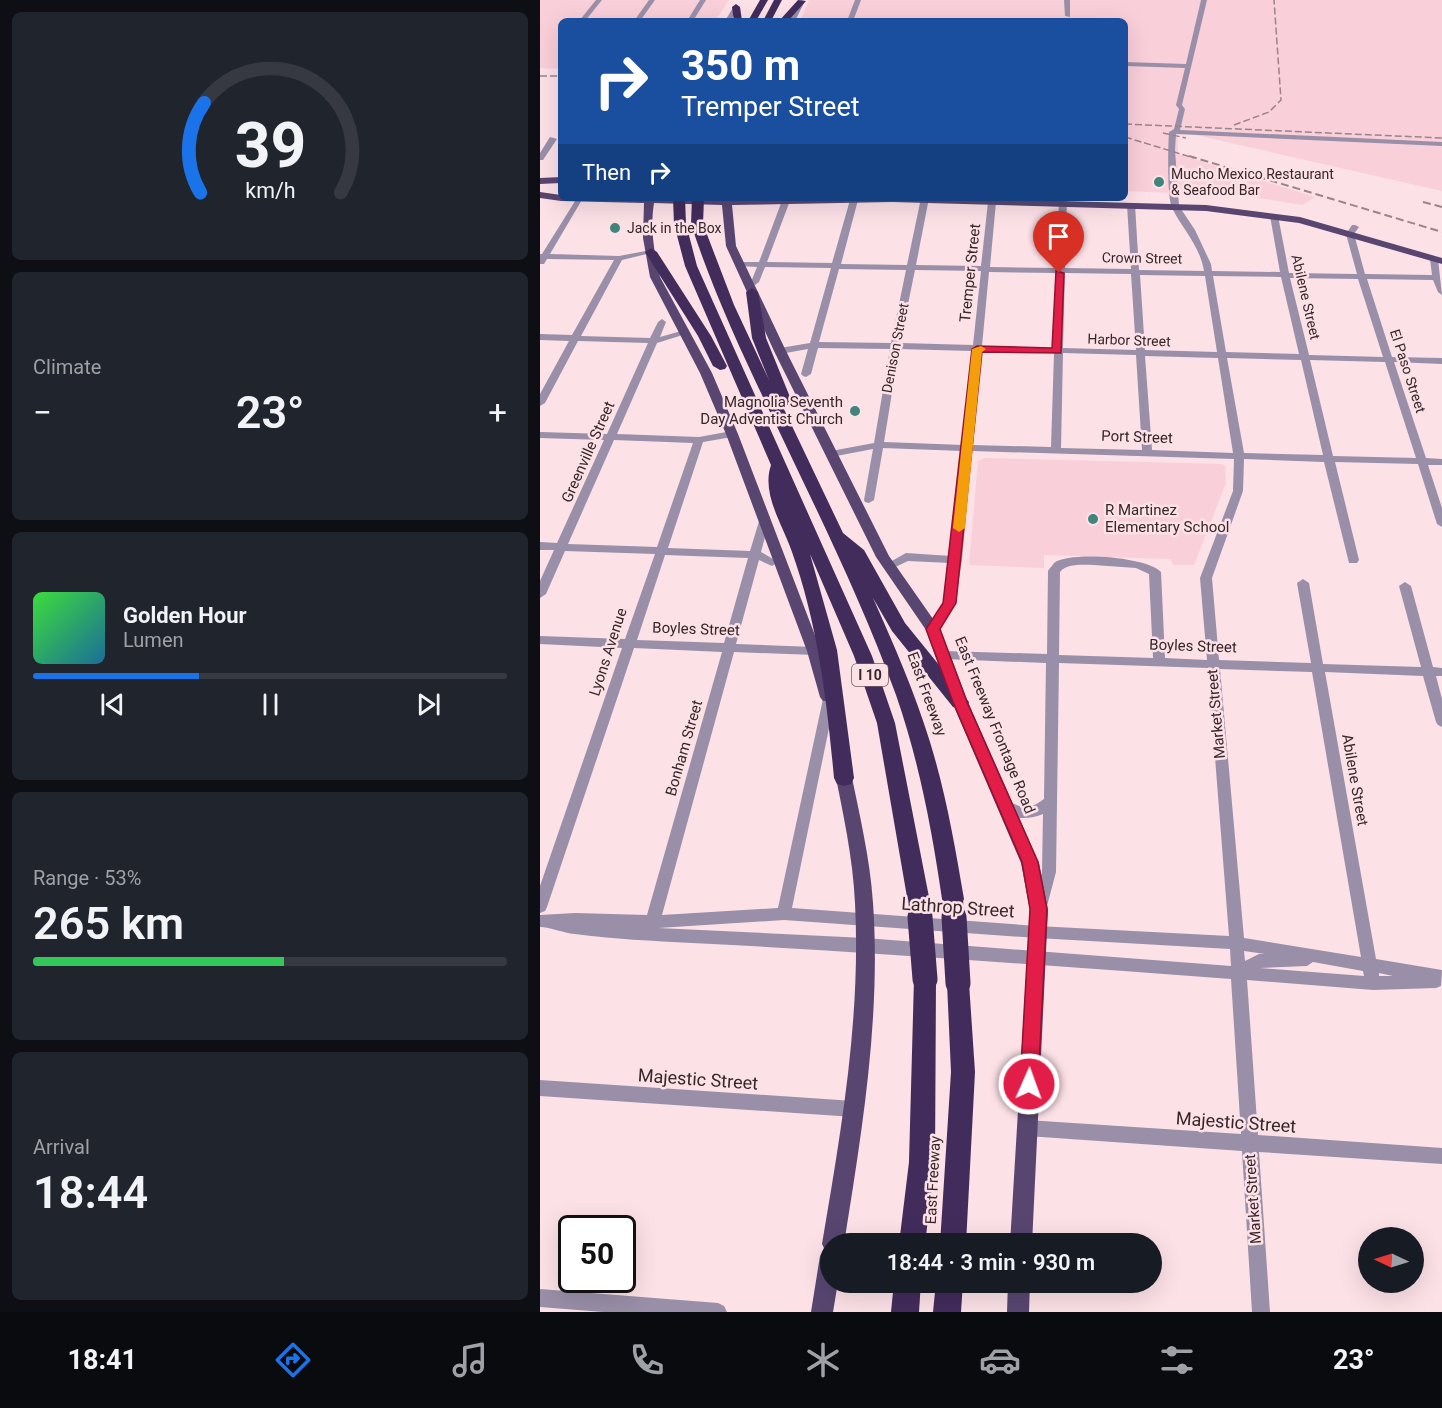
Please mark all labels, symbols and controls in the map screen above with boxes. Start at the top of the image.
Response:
text: 350 m [681,41,800,90]
icon: right [582,42,660,120]
text: Tremper Street [681,91,860,123]
text: 39 [234,109,306,182]
icon: right [643,156,676,189]
text: Then [582,160,631,185]
place label: Mucho Mexico Restaurant & Seafood Bar [1171,166,1334,198]
marker: Mucho Mexico Restaurant & Seafood Bar [1152,175,1166,189]
text: km/h [245,178,295,203]
pin [1033,211,1084,273]
place label: Jack in the Box [627,220,722,236]
icon: arrive [1042,220,1075,253]
marker: Jack in the Box [608,221,622,235]
street label: Tremper Street [956,223,984,323]
street label: Crown Street [1102,249,1183,267]
street label: Abilene Street [1288,253,1324,341]
street label: Denison Street [878,301,912,394]
street label: El Paso Street [1387,327,1429,415]
street label: Harbor Street [1087,331,1171,349]
text: Climate [33,355,101,379]
text: 23° [236,386,304,439]
text: − [33,393,52,432]
text: + [488,393,507,432]
place label: Magnolia Seventh Day Adventist Church [700,393,843,428]
street label: Greenville Street [558,399,618,505]
marker: Magnolia Seventh Day Adventist Church [848,404,862,418]
street label: Port Street [1101,427,1173,447]
place label: R Martinez Elementary School [1105,501,1229,536]
marker: R Martinez Elementary School [1086,512,1100,526]
text: Golden Hour [123,603,247,628]
street label: Lyons Avenue [585,606,631,698]
street label: Boyles Street [652,618,740,640]
text: Lumen [123,628,184,652]
street label: East Freeway Frontage Road [951,634,1039,816]
street label: Boyles Street [1149,635,1237,657]
street label: East Freeway [903,649,951,739]
road number: I 10 [852,664,888,686]
street label: Market Street [1203,668,1229,760]
icon: previous [96,688,129,721]
icon: pause [254,688,287,721]
icon: next [412,688,445,721]
street label: Bonham Street [662,698,706,798]
street label: Abilene Street [1338,733,1372,827]
text: Range · 53% [33,866,141,890]
street label: Lathrop Street [901,893,1015,921]
text: 265 km [33,897,184,950]
position arrow [997,1052,1061,1116]
street label: Majestic Street [637,1064,759,1094]
street label: Majestic Street [1175,1107,1297,1137]
text: Arrival [33,1135,90,1159]
street label: East Freeway [922,1135,944,1225]
street label: Market Street [1241,1153,1265,1244]
text: 18:44 [33,1166,148,1219]
speed limit sign: 50 [558,1215,636,1293]
north arrow [1358,1227,1424,1293]
map controls [1358,1227,1424,1293]
text: 18:44 · 3 min · 930 m [887,1250,1095,1275]
icon: directions [272,1339,314,1381]
icon: music [449,1339,491,1381]
icon: phone [626,1339,668,1381]
icon: climate [802,1339,844,1381]
icon: car [979,1339,1021,1381]
icon: filters [1156,1339,1198,1381]
text: 18:41 [67,1344,137,1376]
text: 23° [1333,1344,1375,1376]

